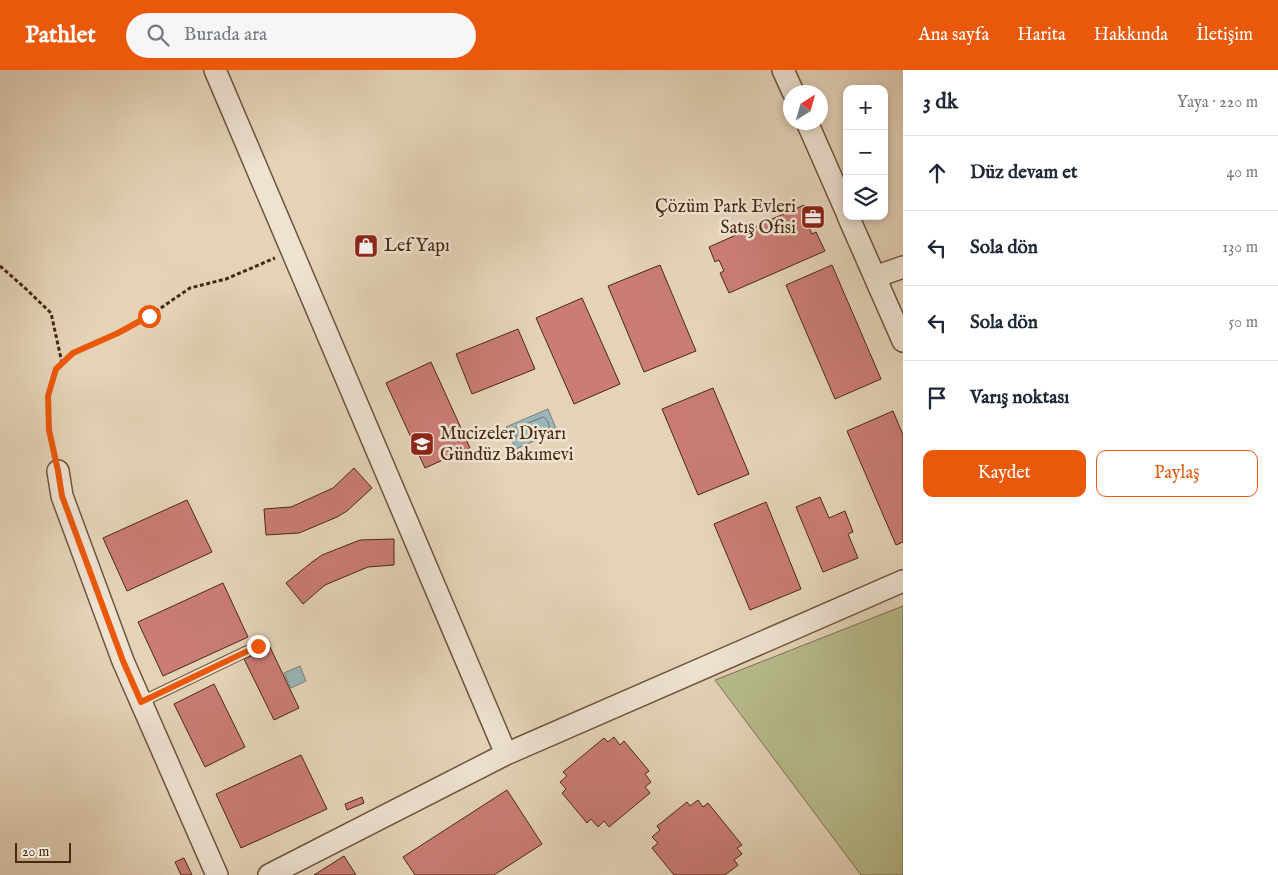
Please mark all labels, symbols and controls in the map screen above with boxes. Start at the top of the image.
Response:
search box [126,13,476,58]
text: Pathlet [25,20,96,51]
icon: search [144,21,172,49]
text: Burada ara [184,23,267,47]
text: Ana sayfa [919,24,989,47]
text: Harita [1017,24,1066,47]
text: Hakkında [1094,24,1168,47]
text: İletişim [1196,24,1253,47]
north arrow [783,85,828,130]
map controls [843,85,888,220]
button: + [843,85,888,130]
text: 3 dk [923,89,958,116]
text: Yaya · 220 m [1177,93,1258,113]
button: − [843,130,888,175]
icon: ahead [923,159,951,187]
text: Düz devam et [970,161,1078,185]
text: 40 m [1226,163,1258,183]
button: layers [843,175,888,220]
place label: Çözüm Park Evleri Satış Ofisi [655,196,796,240]
office icon: Çözüm Park Evleri Satış Ofisi [800,204,826,230]
shop icon: Lef Yapı [353,233,379,259]
icon: left [923,234,951,262]
place label: Lef Yapı [384,235,450,258]
text: Sola dön [970,236,1038,260]
text: 130 m [1222,238,1258,258]
route start [138,305,161,328]
icon: left [923,309,951,337]
text: Sola dön [970,311,1038,335]
text: 50 m [1229,313,1258,333]
icon: arrive [923,384,951,412]
text: Varış noktası [970,386,1069,410]
place label: Mucizeler Diyarı Gündüz Bakımevi [440,423,574,467]
school or university icon: Mucizeler Diyarı Gündüz Bakımevi [409,431,435,457]
button: Kaydet [923,450,1086,497]
button: Paylaş [1096,450,1258,497]
route end [247,635,270,658]
scale bar [15,840,71,863]
text: 20 m [22,843,49,861]

